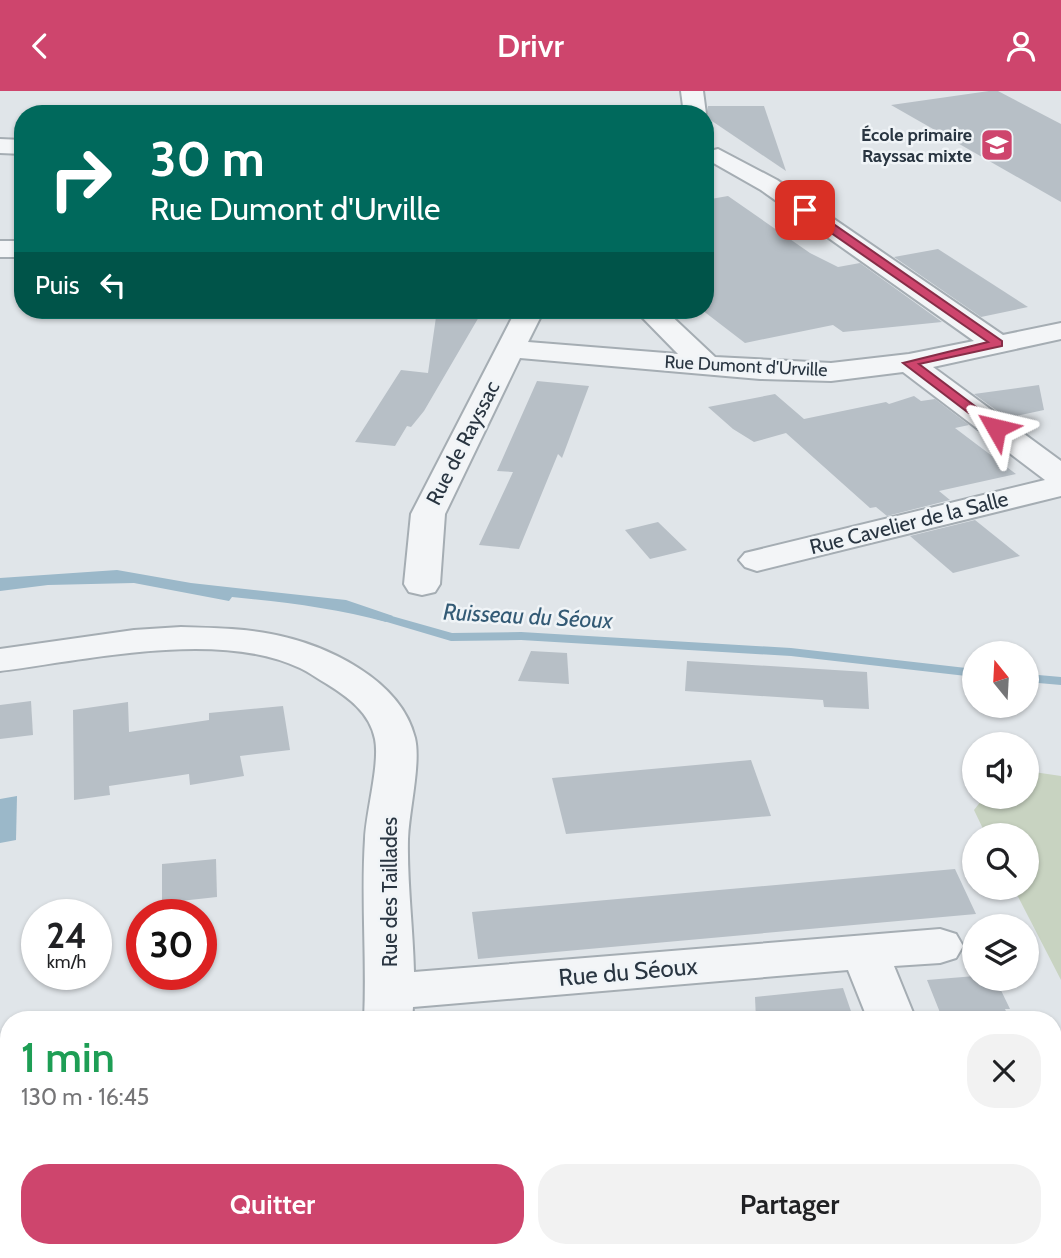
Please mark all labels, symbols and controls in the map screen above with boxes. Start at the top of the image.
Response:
text: Drivr [497,26,564,65]
icon: back [21,27,59,65]
icon: person [1002,27,1040,65]
place label: École primaire Rayssac mixte [861,124,972,167]
school or university icon: École primaire Rayssac mixte [978,126,1016,164]
text: 30 m [150,129,265,188]
icon: right [35,133,126,224]
pin [775,180,835,240]
text: Rue Dumont d'Urville [150,189,440,228]
icon: arrive [786,191,824,229]
icon: left [94,266,132,304]
text: Puis [35,269,80,301]
street label: Rue Dumont d'Urville [664,351,828,381]
street label: Rue de Rayssac [421,377,505,509]
position arrow [959,391,1033,465]
street label: Rue Cavelier de la Salle [807,486,1011,559]
water label: Ruisseau du Séoux [442,598,614,634]
north arrow [962,641,1040,717]
map controls [962,641,1039,991]
button: sound [962,732,1039,809]
street label: Rue des Taillades [377,817,402,967]
button: search [962,823,1039,900]
speed limit sign: 30 [126,899,217,990]
text: 24 [46,914,87,957]
button: layers [962,914,1039,991]
text: km/h [47,951,86,973]
street label: Rue du Séoux [557,951,699,992]
text: 1 min [21,1031,115,1083]
button: close [967,1034,1041,1108]
text: 130 m · 16:45 [21,1083,149,1111]
button: Quitter [21,1164,524,1244]
button: Partager [538,1164,1041,1244]

